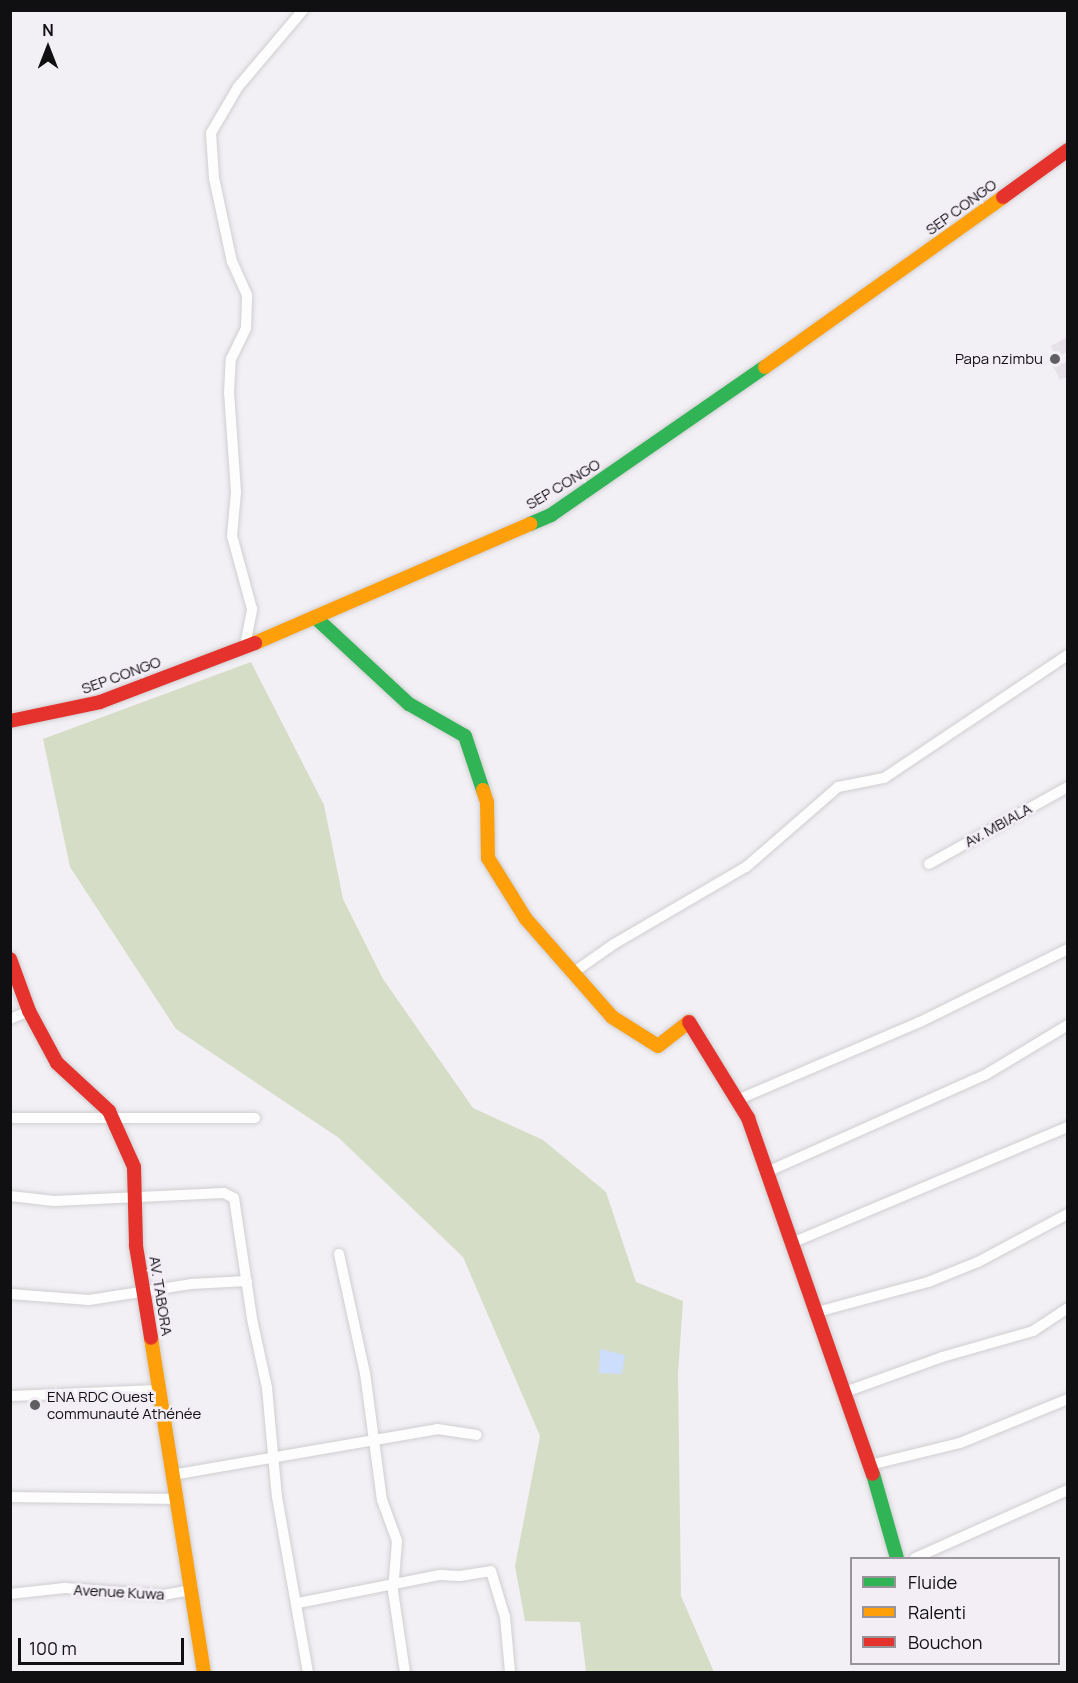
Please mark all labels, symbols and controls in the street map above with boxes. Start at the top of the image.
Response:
north arrow [18,18,78,78]
text: N [42,19,54,41]
street label: SEP CONGO [922,175,1000,239]
place label: Papa nzimbu [955,350,1043,368]
marker: Papa nzimbu [1048,352,1062,366]
street label: SEP CONGO [523,455,603,513]
street label: SEP CONGO [79,652,163,698]
street label: Av. MBIALA [961,799,1035,851]
street label: AV. TABORA [146,1255,176,1337]
place label: ENA RDC Ouest communauté Athénée [47,1387,201,1422]
marker: ENA RDC Ouest communauté Athénée [28,1398,42,1412]
legend [850,1557,1060,1665]
text: Fluide [908,1570,957,1594]
street label: Avenue Kuwa [73,1581,165,1603]
text: Ralenti [908,1600,966,1624]
scale bar [21,1626,188,1664]
text: Bouchon [908,1630,982,1654]
text: 100 m [29,1636,77,1660]

